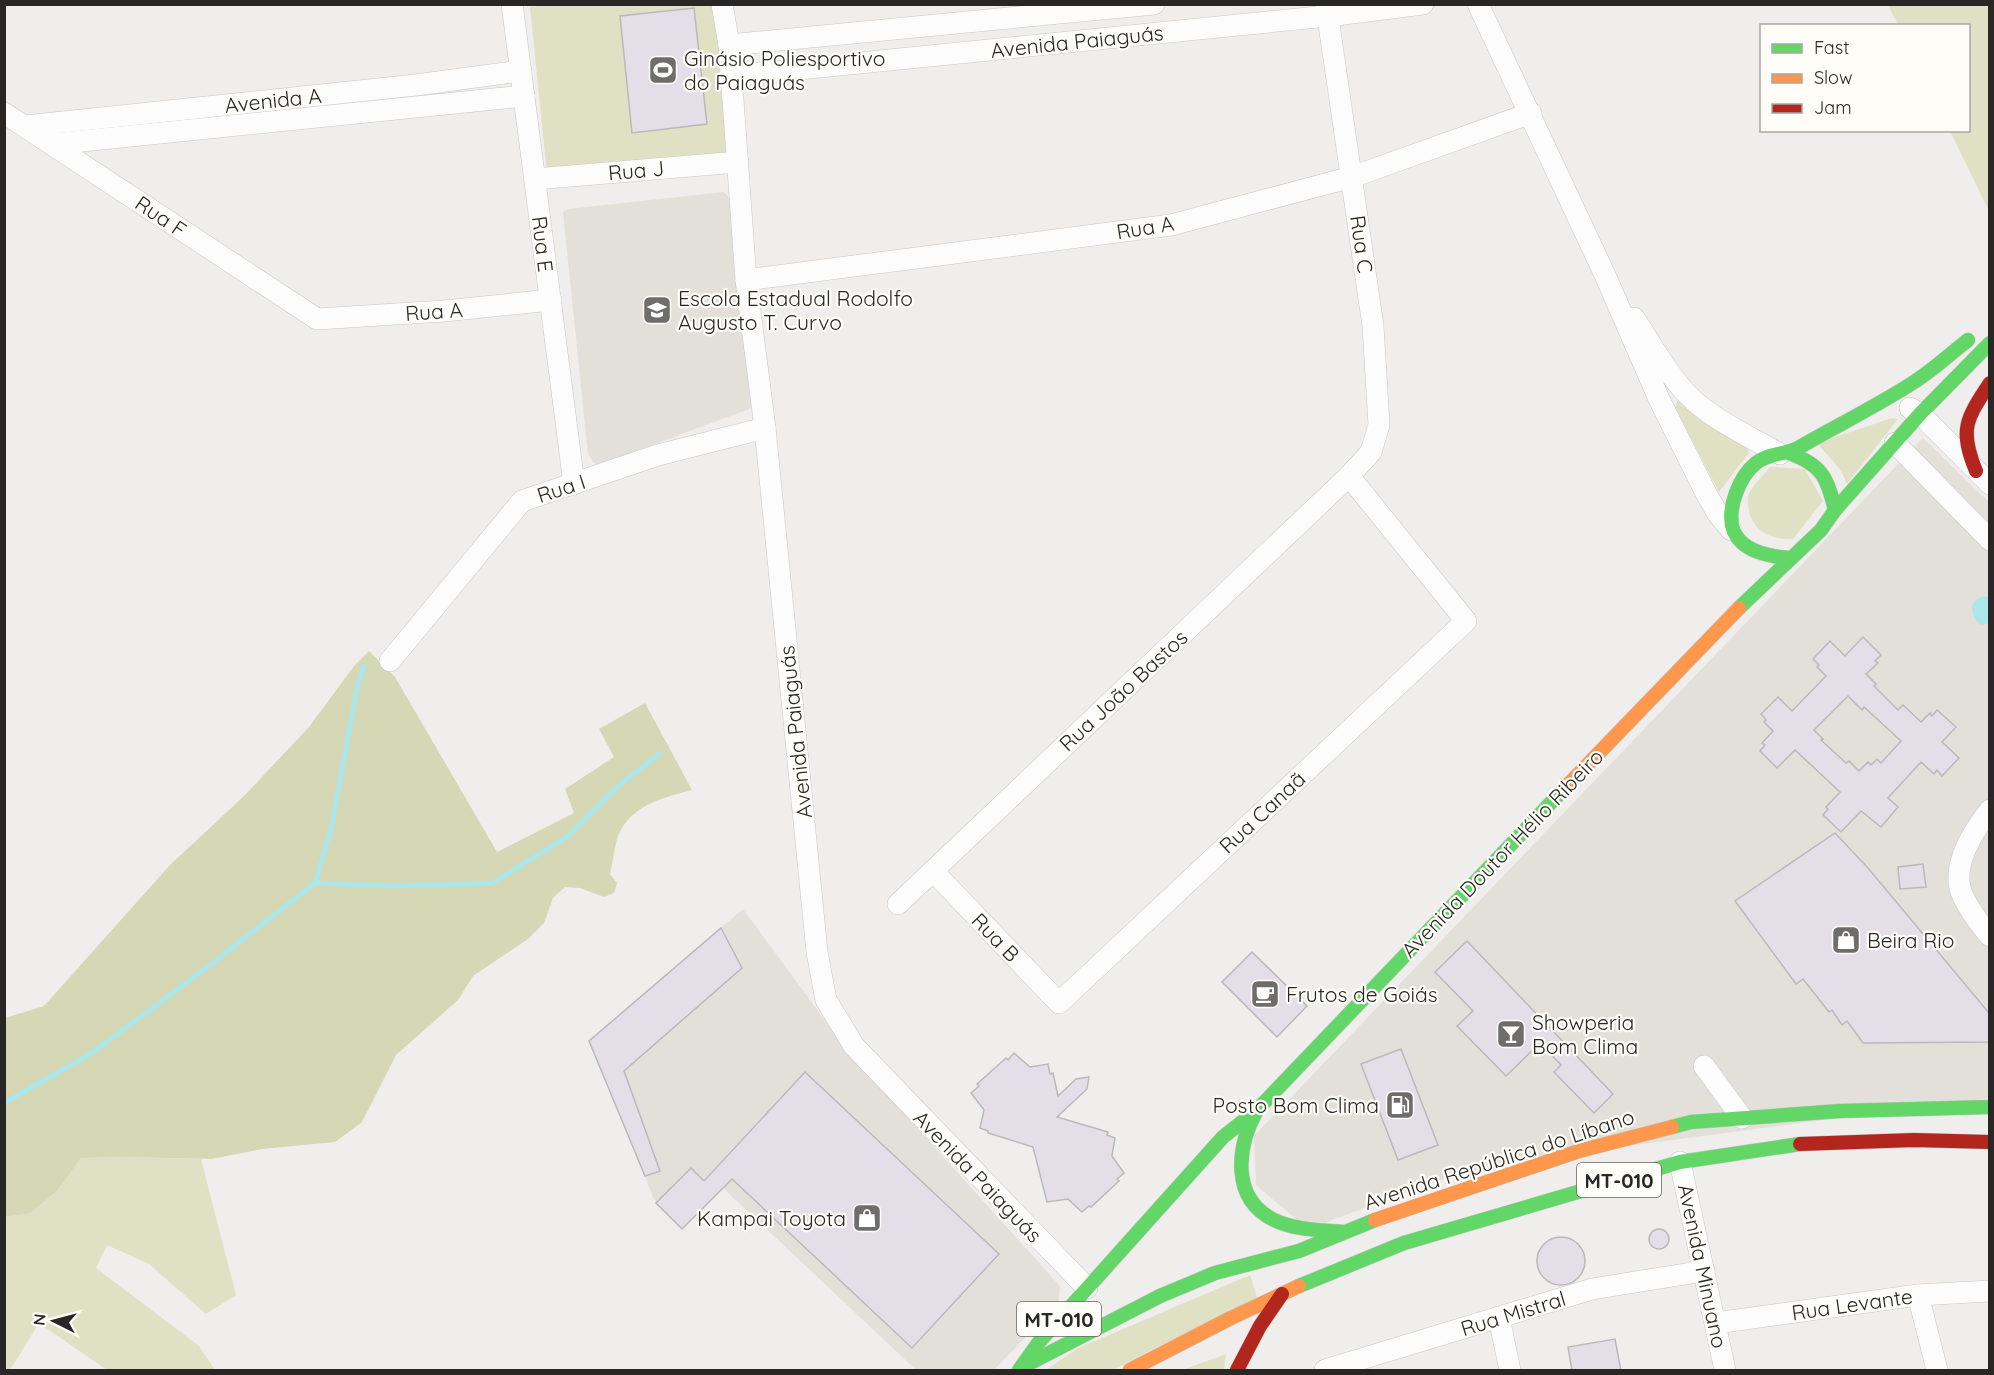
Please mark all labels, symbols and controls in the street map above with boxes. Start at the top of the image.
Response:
street label: Avenida Paiaguás [989,19,1165,63]
legend [1760,24,1970,132]
text: Fast [1814,36,1849,59]
place label: Ginásio Poliesportivo do Paiaguás [684,45,886,95]
sports icon: Ginásio Poliesportivo do Paiaguás [647,54,679,86]
text: Slow [1814,66,1852,89]
street label: Avenida A [223,82,323,118]
text: Jam [1814,96,1852,119]
street label: Rua J [607,155,665,185]
street label: Rua F [130,190,192,242]
street label: Rua A [1114,210,1176,244]
street label: Rua C [1345,213,1379,275]
street label: Rua E [527,215,559,273]
place label: Escola Estadual Rodolfo Augusto T. Curvo [678,285,913,335]
school or university icon: Escola Estadual Rodolfo Augusto T. Curvo [641,294,673,326]
street label: Rua A [404,296,464,326]
street label: Rua I [533,468,589,508]
street label: Rua João Bastos [1053,624,1193,756]
street label: Avenida Paiaguás [773,644,817,820]
street label: Avenida Doutor Hélio Ribeiro [1395,743,1609,963]
street label: Rua Canaã [1213,765,1311,859]
street label: Rua B [967,907,1025,967]
shop icon: Beira Rio [1830,924,1862,956]
place label: Beira Rio [1867,927,1955,953]
cafe icon: Frutos de Goiás [1249,978,1281,1010]
place label: Frutos de Goiás [1286,981,1438,1007]
place label: Showperia Bom Clima [1532,1009,1638,1059]
bar icon: Showperia Bom Clima [1495,1018,1527,1050]
fuel station icon: Posto Bom Clima [1384,1089,1416,1121]
place label: Posto Bom Clima [1213,1092,1379,1118]
street label: Avenida República do Líbano [1361,1103,1637,1215]
street label: Avenida Paiaguás [908,1105,1048,1247]
road number: MT-010 [1577,1163,1661,1197]
street label: Avenida Minuano [1673,1182,1733,1350]
shop icon: Kampai Toyota [851,1202,883,1234]
place label: Kampai Toyota [697,1205,846,1231]
street label: Rua Levante [1790,1283,1914,1325]
street label: Rua Mistral [1457,1285,1569,1341]
north arrow [24,1291,84,1351]
road number: MT-010 [1017,1302,1101,1336]
text: N [29,1313,50,1326]

